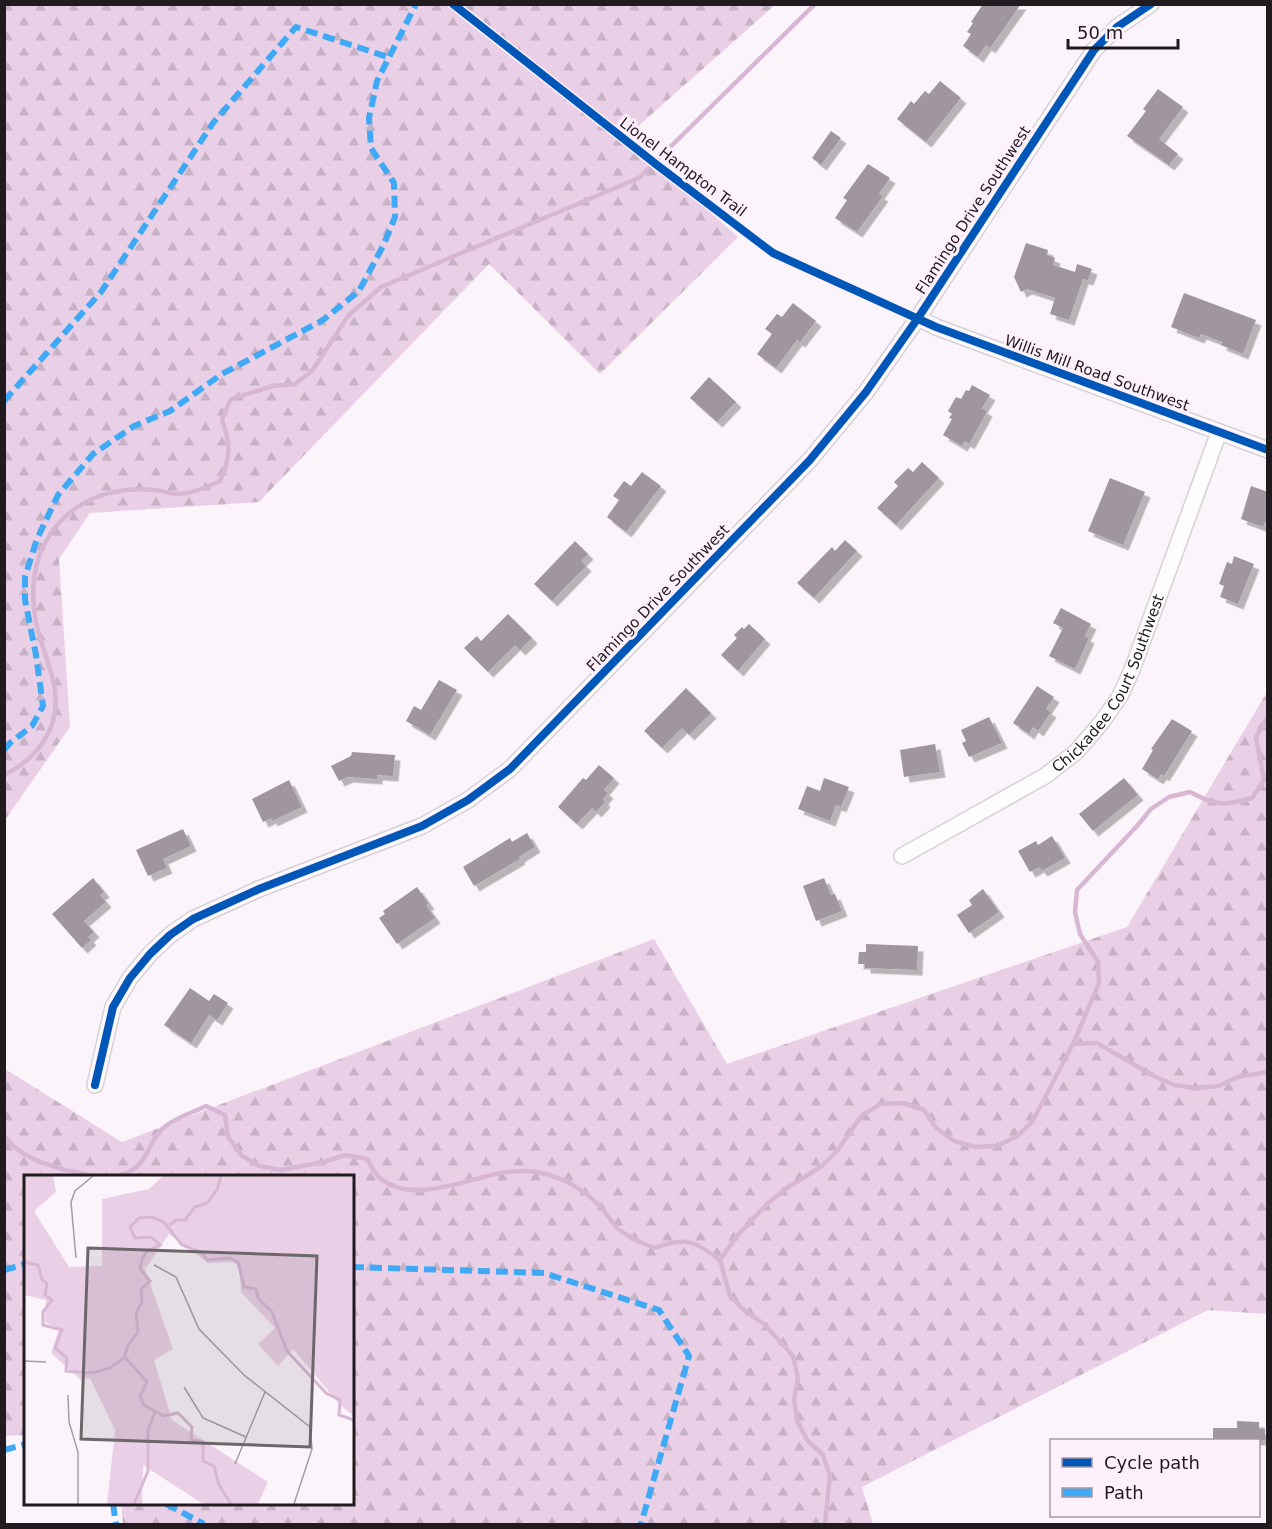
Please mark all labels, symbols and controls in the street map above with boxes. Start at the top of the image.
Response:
scale bar [1068,12,1178,50]
text: 50 m [1077,22,1123,43]
street label: Lionel Hampton Trail [616,113,750,221]
street label: Flamingo Drive Southwest [912,122,1034,298]
street label: Willis Mill Road Southwest [1002,331,1192,415]
street label: Flamingo Drive Southwest [583,521,733,675]
street label: Chickadee Court Southwest [1048,592,1168,776]
inset map [24,1175,354,1505]
legend [1050,1439,1260,1517]
text: Cycle path [1104,1452,1200,1473]
text: Path [1104,1482,1144,1503]

